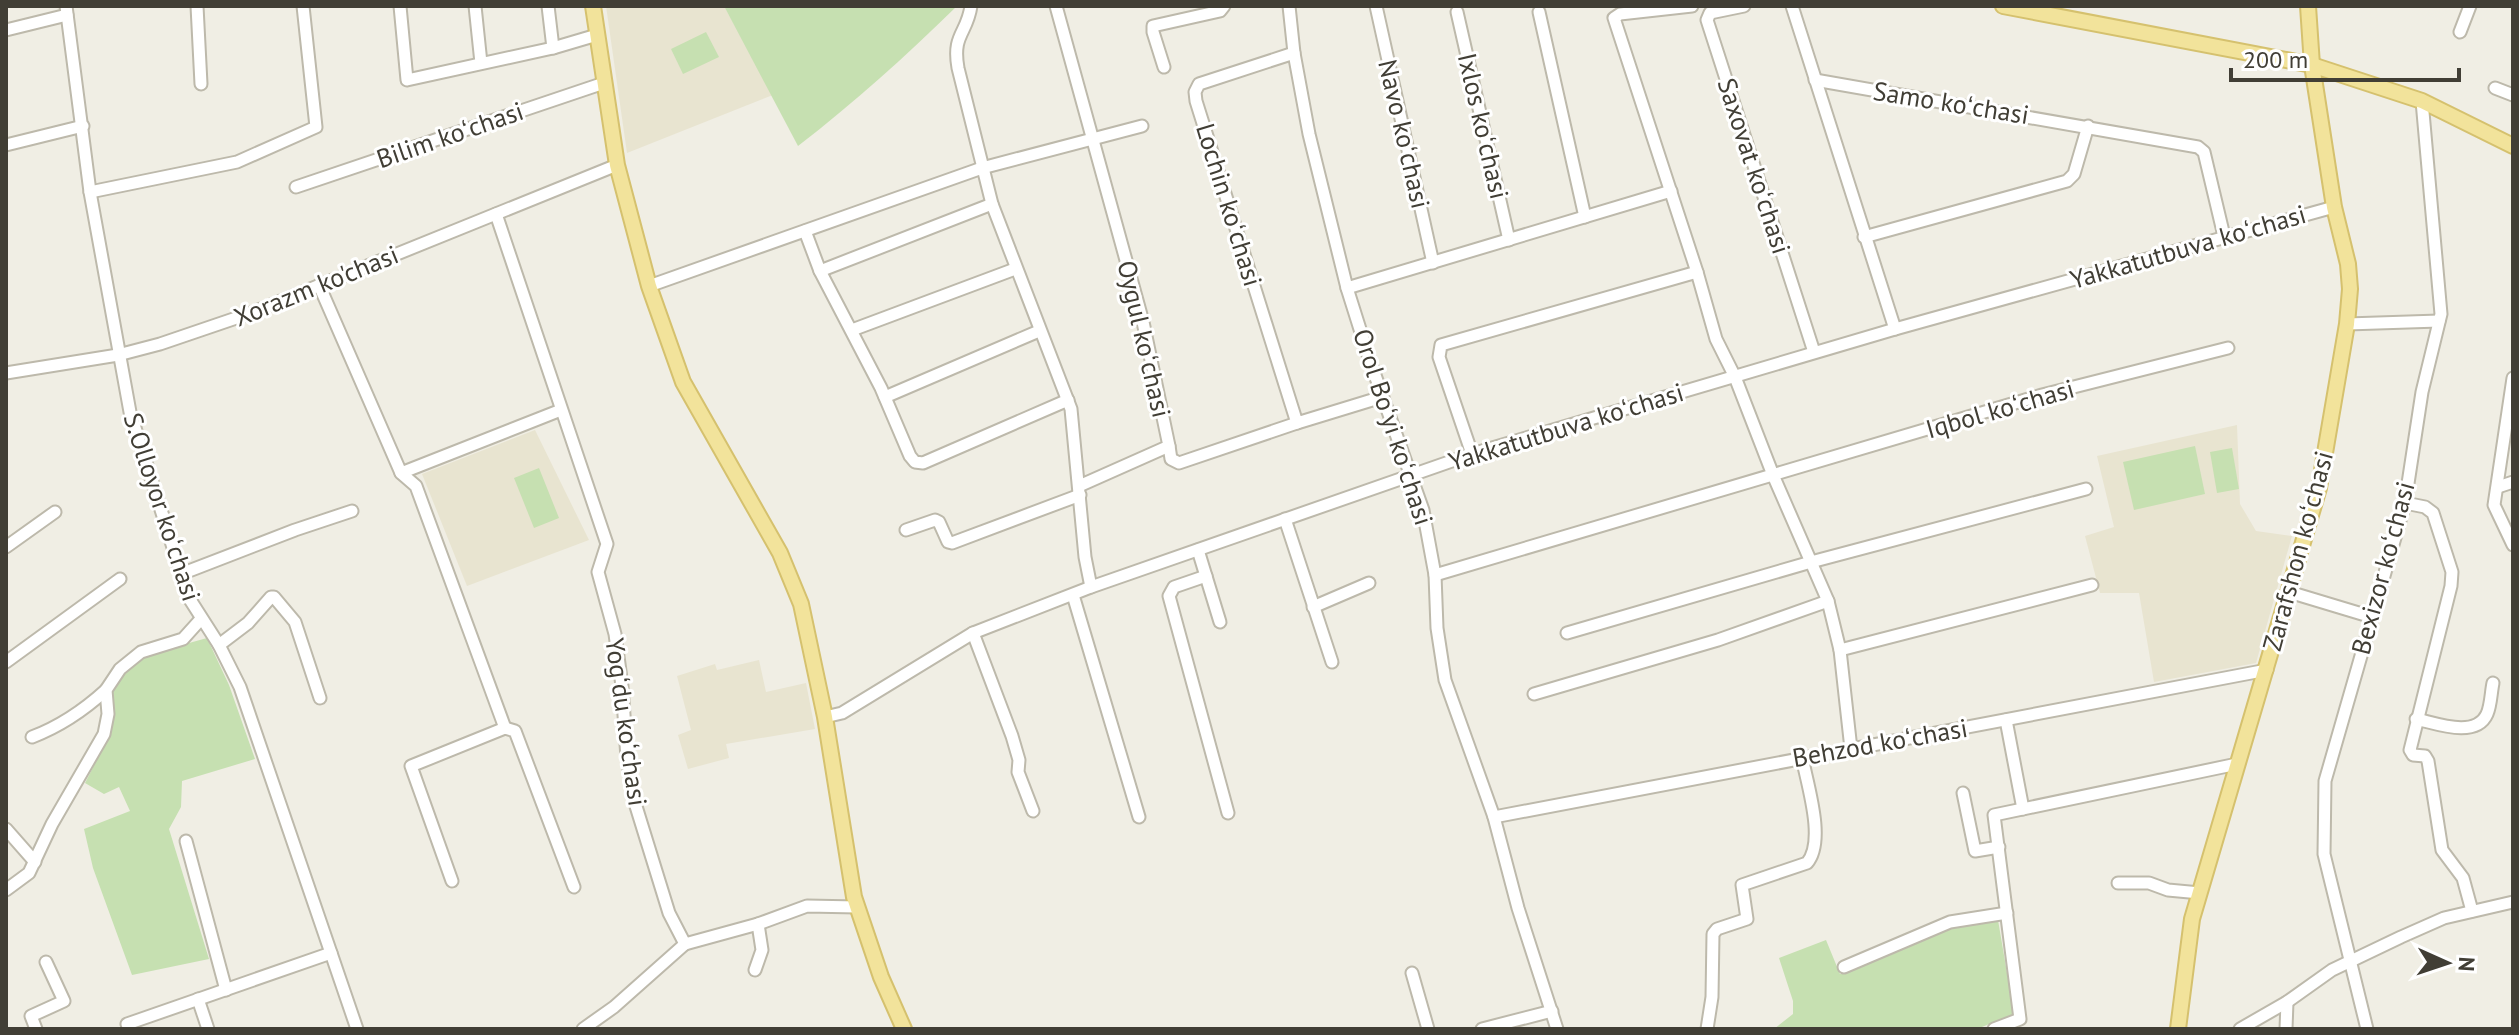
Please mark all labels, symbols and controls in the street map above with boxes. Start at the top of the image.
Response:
scale bar [2231,32,2459,82]
text: 200 m [2243,44,2308,75]
street label: Ixlos koʻchasi [1451,50,1516,202]
street label: Navo koʻchasi [1371,56,1438,212]
street label: Saxovat koʻchasi [1711,74,1798,258]
street label: Samo koʻchasi [1871,74,2031,131]
street label: Bilim koʻchasi [372,94,528,175]
street label: Lochin koʻchasi [1189,119,1270,290]
street label: Yakkatutbuva koʻchasi [2066,197,2310,296]
street label: Xorazm ko'chasi [229,238,403,334]
street label: Oygul koʻchasi [1110,257,1179,421]
street label: Orol Boʻyi koʻchasi [1346,324,1441,529]
street label: Iqbol koʻchasi [1922,372,2078,445]
street label: Yakkatutbuva koʻchasi [1444,375,1687,478]
street label: S.Olloyor koʻchasi [116,408,208,605]
street label: Zarafshon koʻchasi [2255,447,2340,654]
street label: Bexizor koʻchasi [2344,478,2421,658]
street label: Yogʻdu koʻchasi [598,636,655,808]
street label: Behzod koʻchasi [1790,711,1970,774]
north arrow [2407,923,2487,1003]
text: N [2453,956,2481,972]

